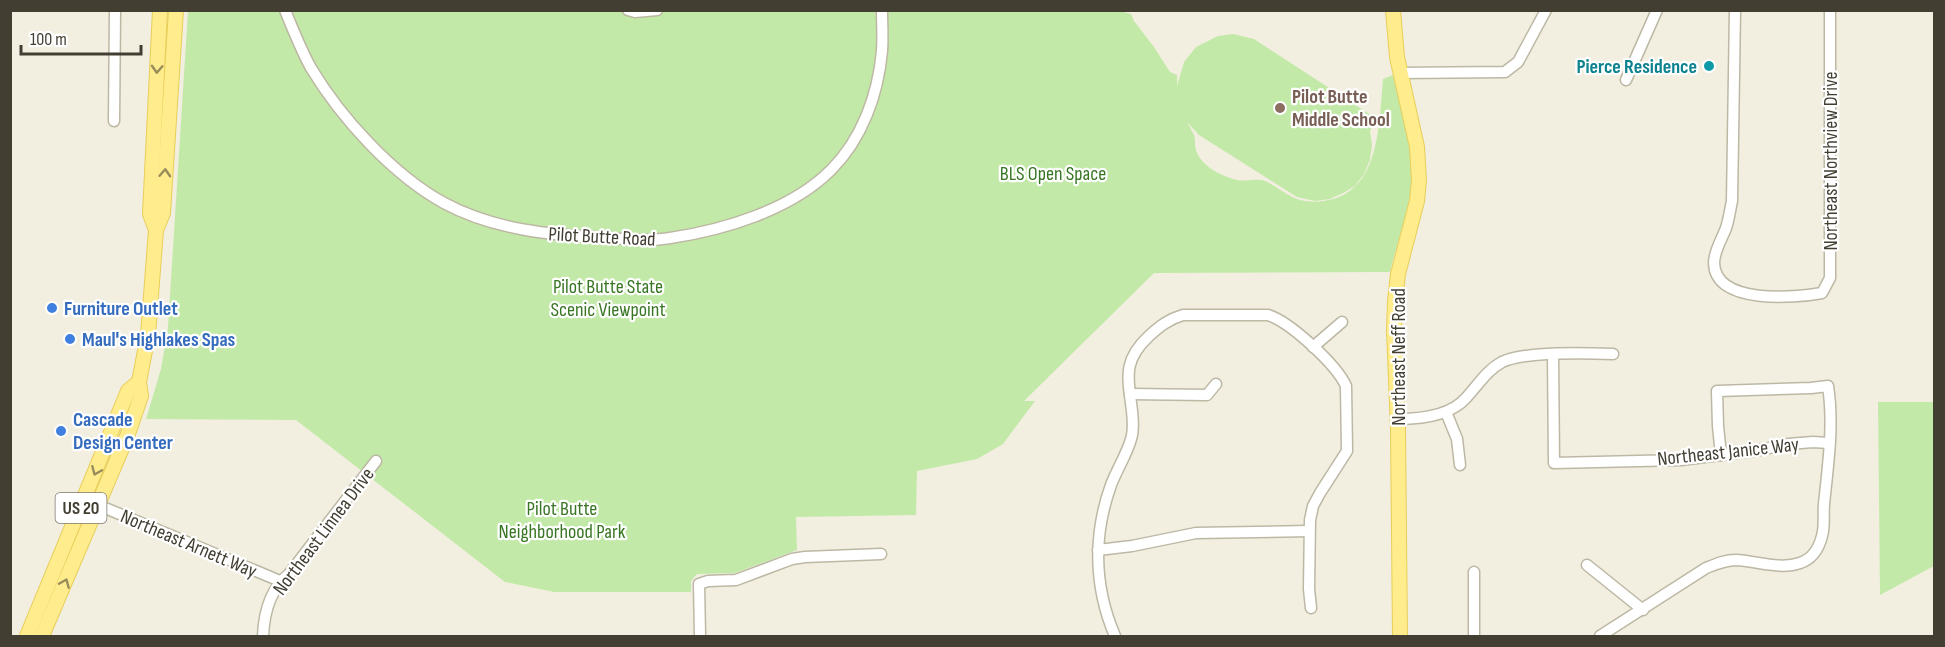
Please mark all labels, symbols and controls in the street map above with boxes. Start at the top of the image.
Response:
scale bar [21,18,141,56]
text: 100 m [30,29,67,50]
place label: Pierce Residence [1576,55,1697,79]
marker: Pierce Residence [1702,59,1716,73]
one-way arrow [150,64,163,73]
street label: Northeast Northview Drive [1819,71,1843,251]
place label: Pilot Butte Middle School [1292,85,1390,132]
marker: Pilot Butte Middle School [1273,101,1287,115]
park label: BLS Open Space [1000,162,1106,186]
one-way arrow [159,168,172,177]
street label: Pilot Butte Road [548,222,656,252]
park label: Pilot Butte State Scenic Viewpoint [551,275,666,322]
street label: Northeast Neff Road [1387,288,1411,426]
place label: Furniture Outlet [64,297,178,321]
marker: Furniture Outlet [45,301,59,315]
place label: Maul's Highlakes Spas [82,328,236,352]
marker: Maul's Highlakes Spas [63,332,77,346]
place label: Cascade Design Center [73,408,173,455]
marker: Cascade Design Center [54,424,68,438]
street label: Northeast Janice Way [1656,433,1800,471]
street label: Northeast Linnea Drive [268,463,380,600]
one-way arrow [91,465,103,476]
road number: US 20 [56,493,106,523]
park label: Pilot Butte Neighborhood Park [499,497,626,544]
street label: Northeast Arnett Way [117,504,261,584]
one-way arrow [58,578,70,589]

